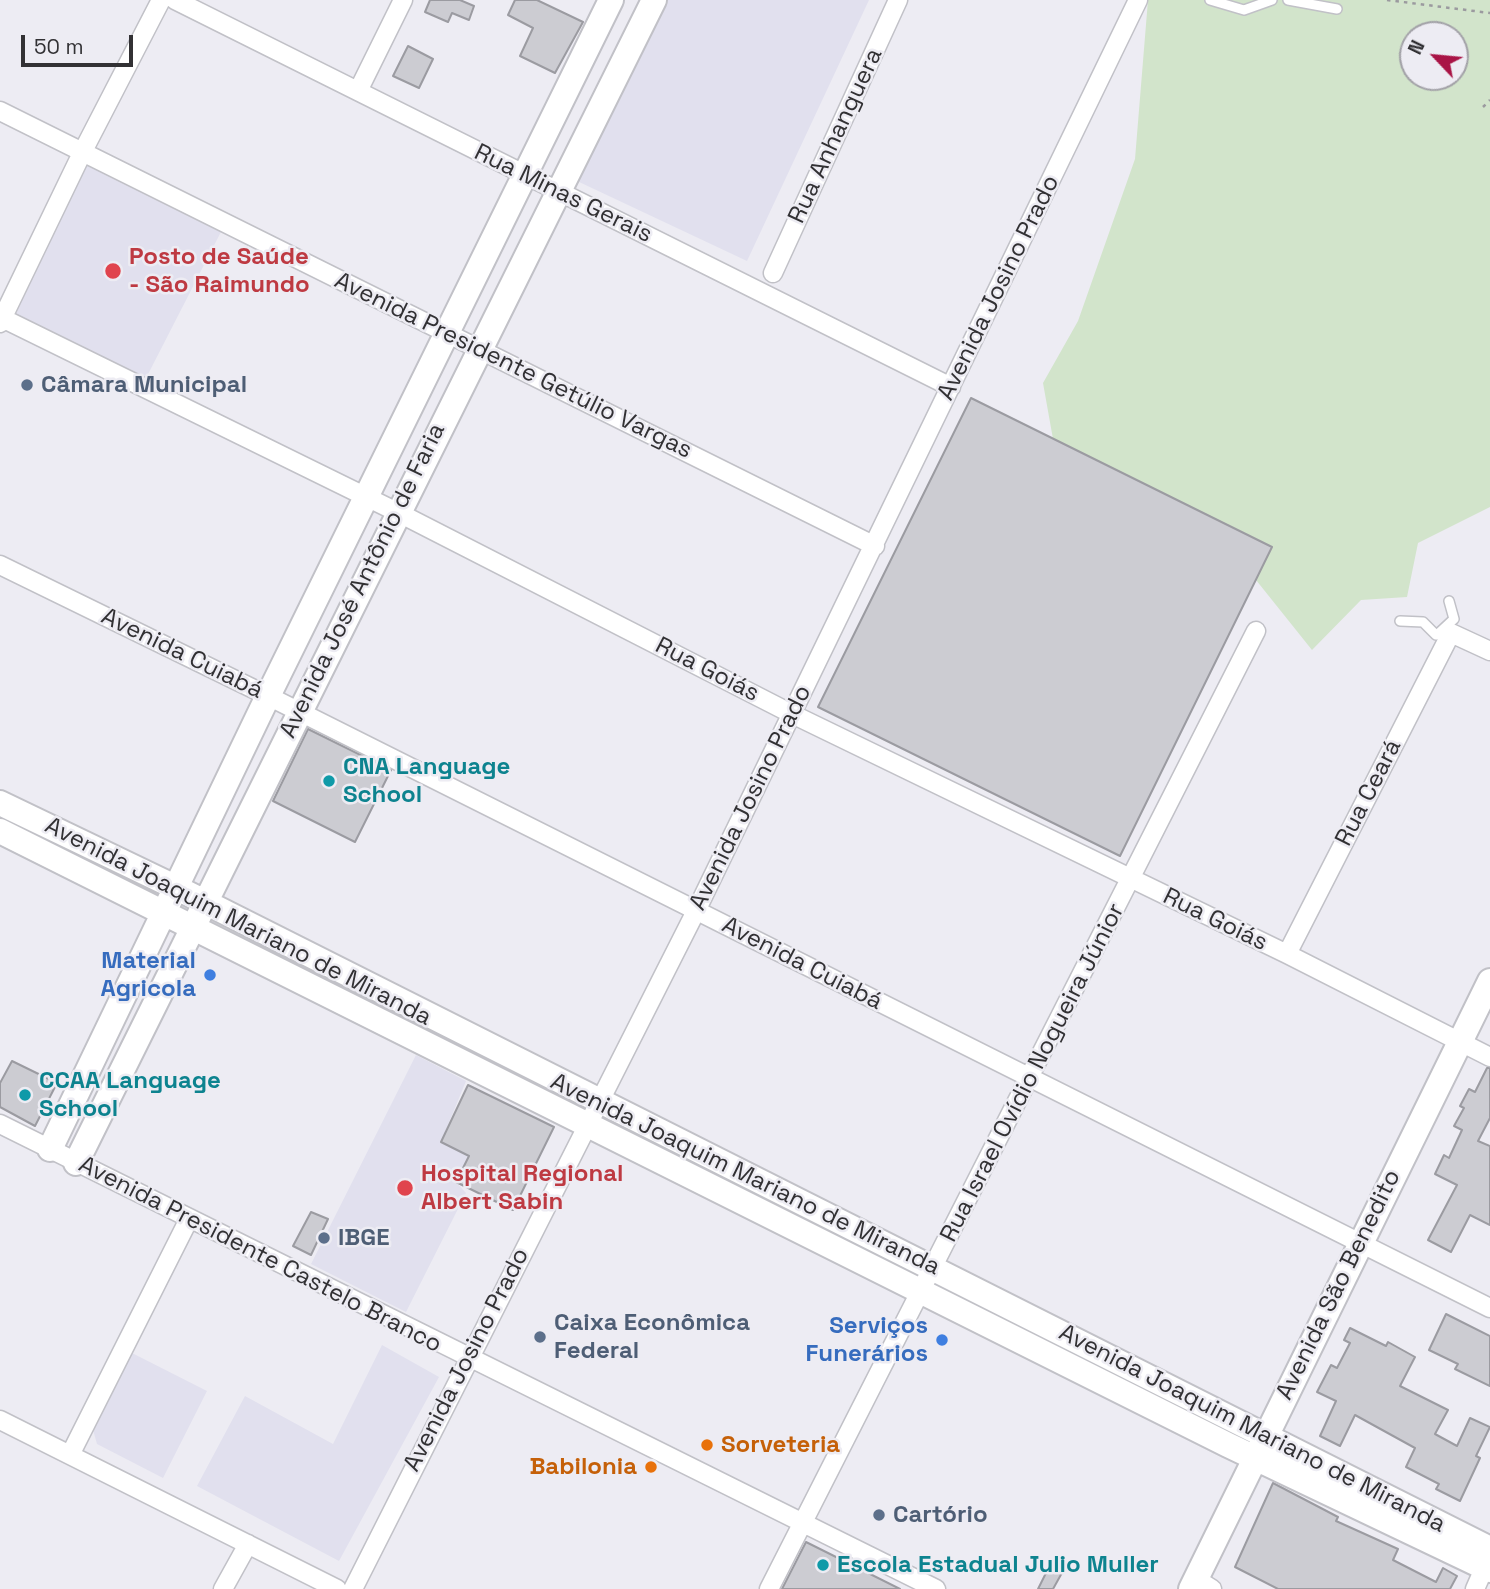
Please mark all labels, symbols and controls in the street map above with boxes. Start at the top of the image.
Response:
scale bar [24,21,136,65]
north arrow [1399,21,1469,91]
text: 50 m [34,33,84,60]
text: N [1402,36,1430,59]
street label: Rua Anhanguera [783,44,889,228]
street label: Rua Minas Gerais [469,138,657,250]
street label: Avenida Josino Prado [932,171,1066,405]
place label: Posto de Saúde - São Raimundo [129,243,310,299]
marker: Posto de Saúde - São Raimundo [103,261,123,281]
street label: Avenida Presidente Getúlio Vargas [329,267,697,465]
place label: Câmara Municipal [41,371,247,399]
marker: Câmara Municipal [19,377,35,393]
street label: Avenida José Antônio de Faria [274,419,452,743]
street label: Avenida Cuiabá [96,602,268,706]
street label: Rua Goiás [650,632,764,708]
street label: Avenida Josino Prado [684,681,818,915]
street label: Rua Ceará [1330,735,1408,851]
place label: CNA Language School [343,753,510,809]
marker: CNA Language School [321,773,337,789]
street label: Avenida Joaquim Mariano de Miranda [40,812,436,1032]
street label: Rua Goiás [1158,882,1272,958]
street label: Rua Israel Ovídio Nogueira Júnior [935,899,1131,1247]
street label: Avenida Cuiabá [717,911,887,1017]
place label: Material Agricola [101,947,196,1003]
marker: Material Agricola [202,967,218,983]
place label: CCAA Language School [39,1067,221,1123]
street label: Avenida Joaquim Mariano de Miranda [545,1068,945,1282]
marker: CCAA Language School [17,1087,33,1103]
street label: Avenida Presidente Castelo Branco [74,1151,446,1359]
place label: Hospital Regional Albert Sabin [421,1160,623,1216]
street label: Avenida São Benedito [1271,1165,1407,1405]
marker: Hospital Regional Albert Sabin [395,1178,415,1198]
place label: IBGE [338,1224,389,1252]
marker: IBGE [316,1230,332,1246]
street label: Avenida Josino Prado [398,1243,536,1477]
place label: Caixa Econômica Federal [554,1309,750,1365]
place label: Serviços Funerários [806,1312,928,1368]
street label: Avenida Joaquim Mariano de Miranda [1054,1319,1450,1539]
marker: Caixa Econômica Federal [532,1329,548,1345]
marker: Serviços Funerários [934,1332,950,1348]
place label: Sorveteria [721,1431,840,1459]
marker: Sorveteria [699,1437,715,1453]
place label: Babilonia [529,1453,637,1481]
marker: Babilonia [643,1459,659,1475]
place label: Cartório [893,1501,988,1529]
marker: Cartório [871,1507,887,1523]
place label: Escola Estadual Julio Muller [837,1551,1159,1579]
marker: Escola Estadual Julio Muller [815,1557,831,1573]

